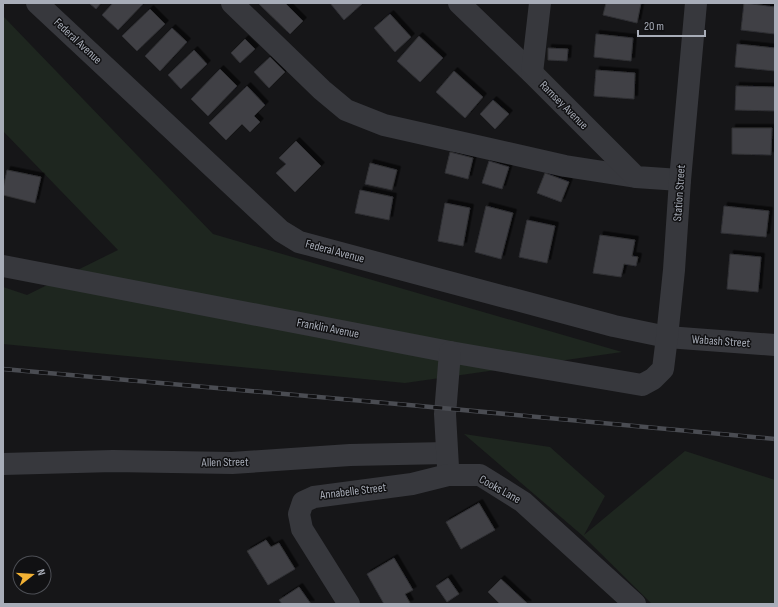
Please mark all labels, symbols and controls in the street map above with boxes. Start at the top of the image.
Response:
scale bar [638,12,705,38]
street label: Federal Avenue [50,15,105,68]
text: 20 m [644,19,664,34]
street label: Ramsey Avenue [536,78,591,133]
street label: Station Street [670,164,689,222]
street label: Federal Avenue [304,236,366,267]
street label: Franklin Avenue [295,315,361,342]
street label: Wabash Street [691,332,751,351]
street label: Allen Street [200,455,249,470]
street label: Cooks Lane [476,472,523,507]
street label: Annabelle Street [318,480,387,503]
north arrow [12,555,52,595]
text: N [34,568,48,577]

